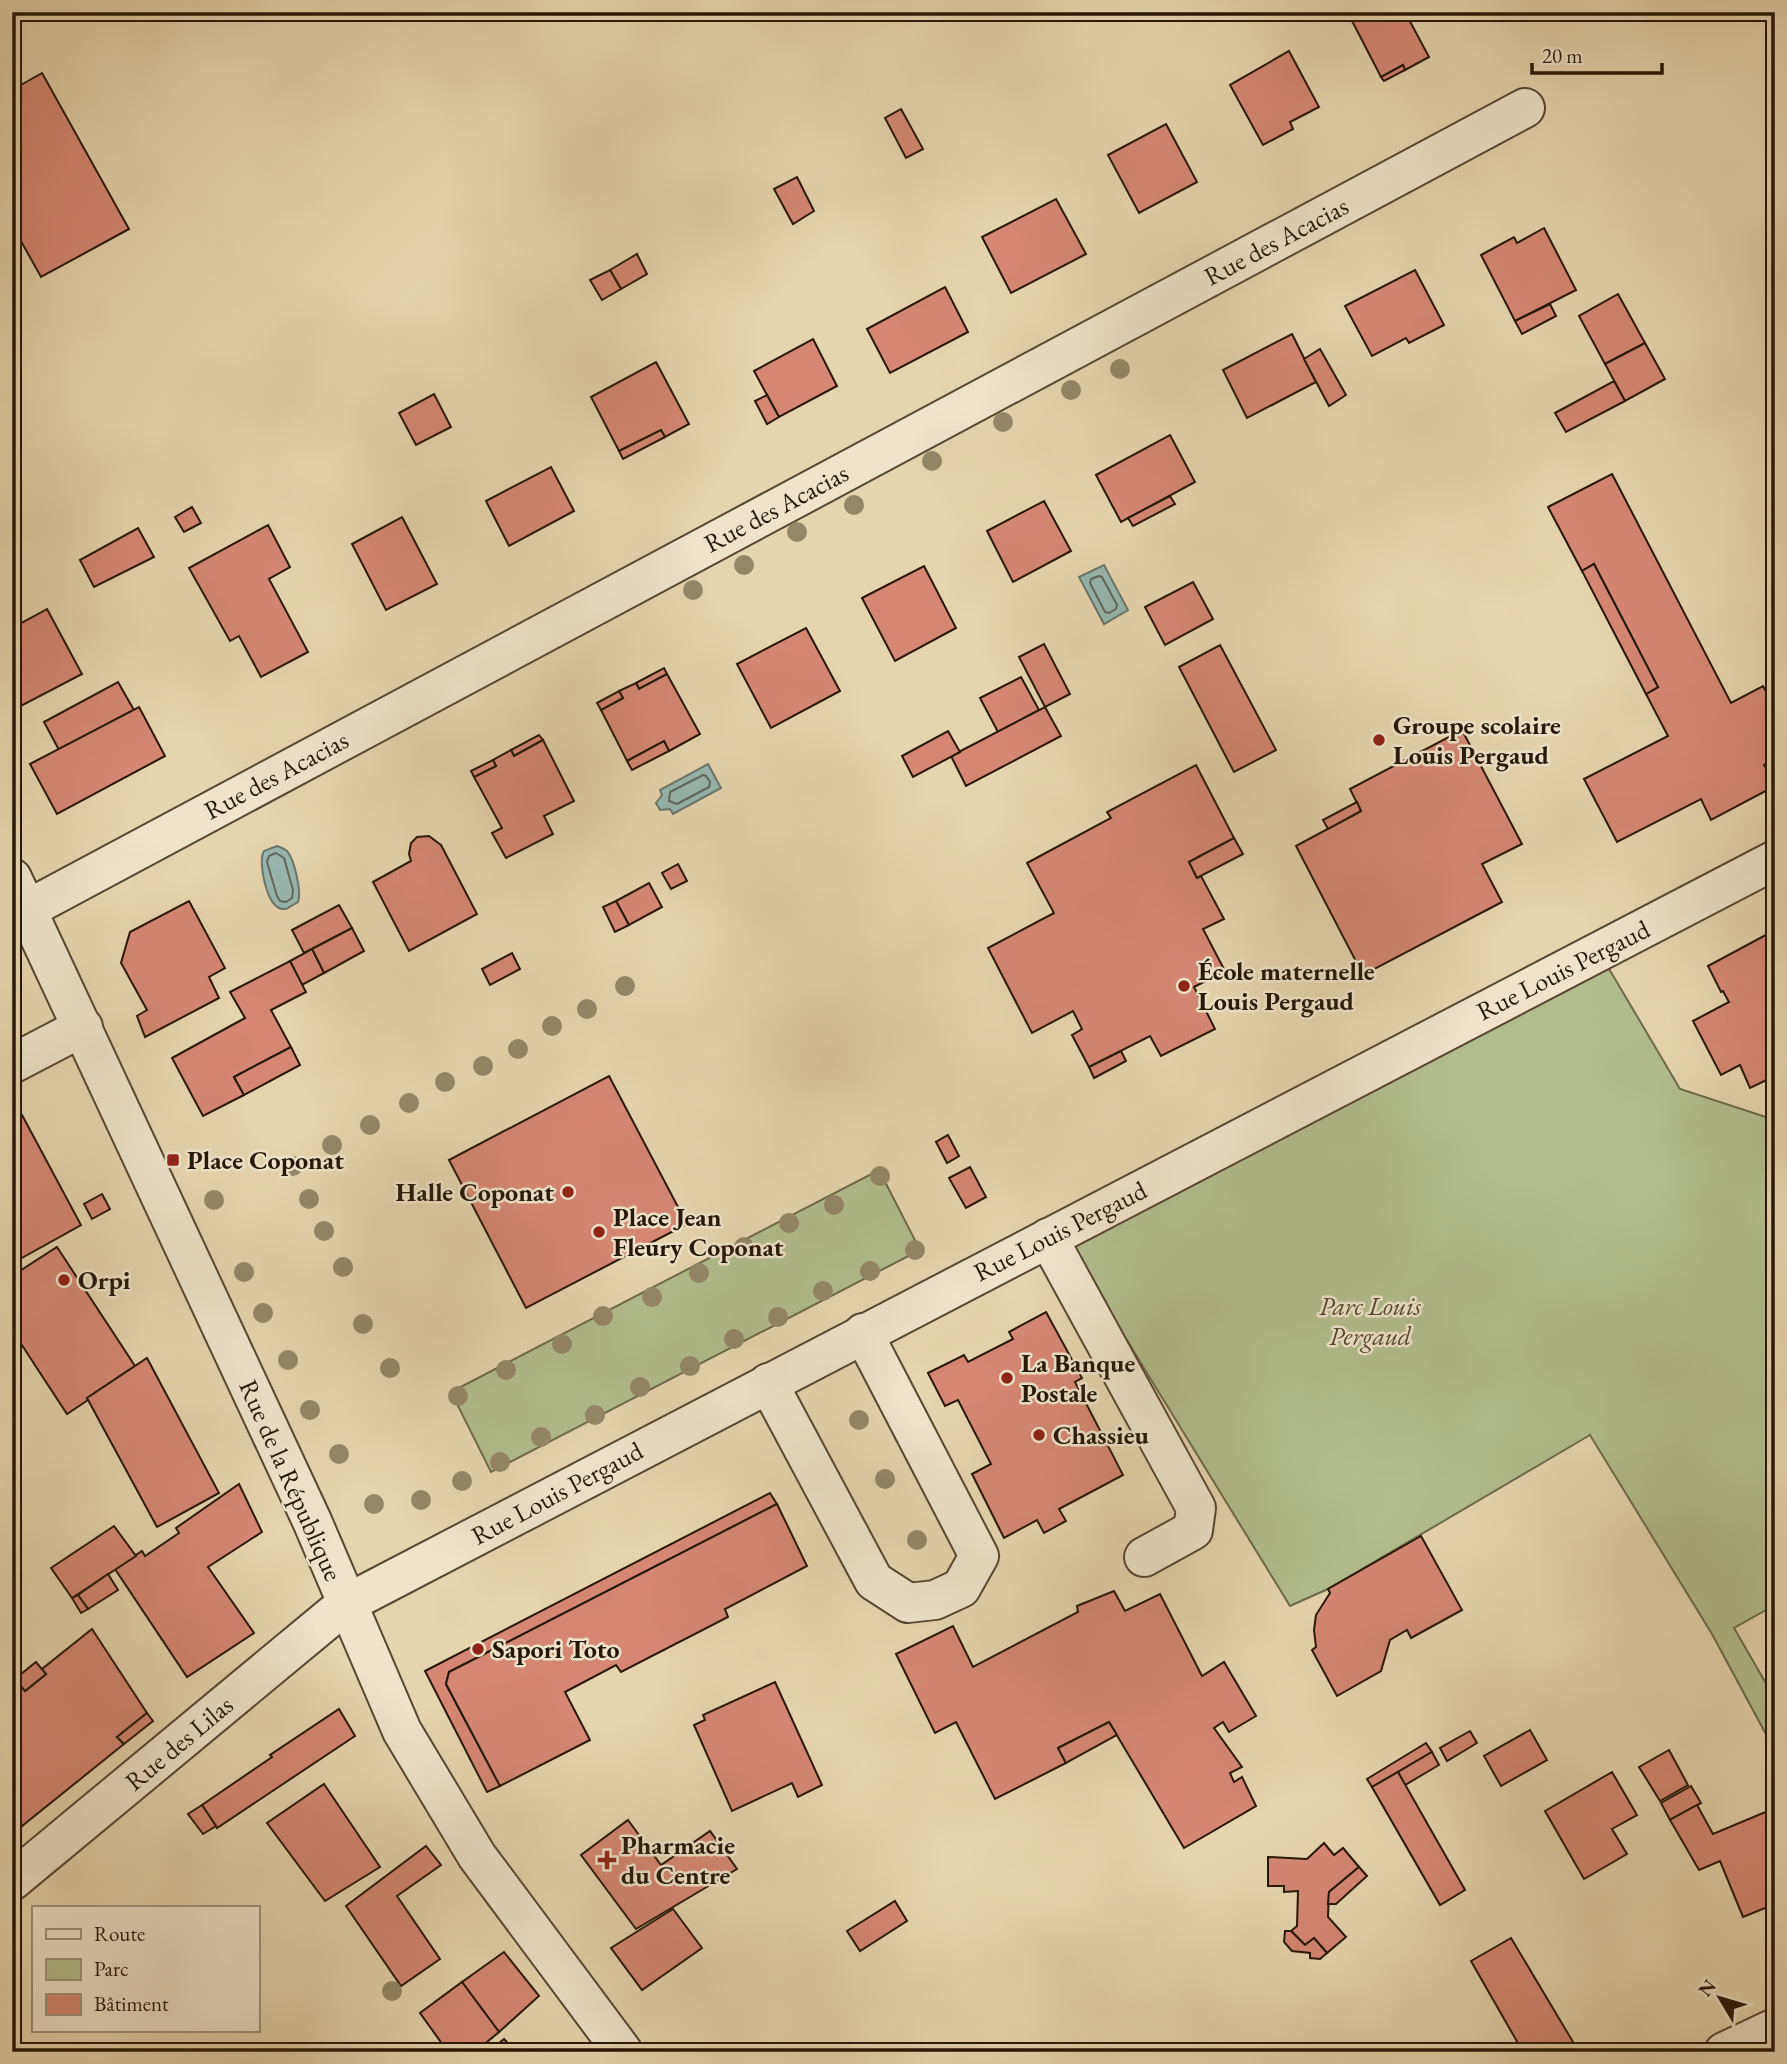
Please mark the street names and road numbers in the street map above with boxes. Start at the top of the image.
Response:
street label: Rue des Acacias [1198,189,1354,293]
street label: Rue des Acacias [698,456,854,560]
street label: Rue des Acacias [198,723,354,827]
street label: Rue Louis Pergaud [1471,911,1656,1028]
street label: Rue Louis Pergaud [968,1172,1153,1289]
street label: Rue de la République [231,1374,351,1586]
street label: Rue Louis Pergaud [465,1433,649,1553]
street label: Rue des Lilas [118,1688,240,1798]

